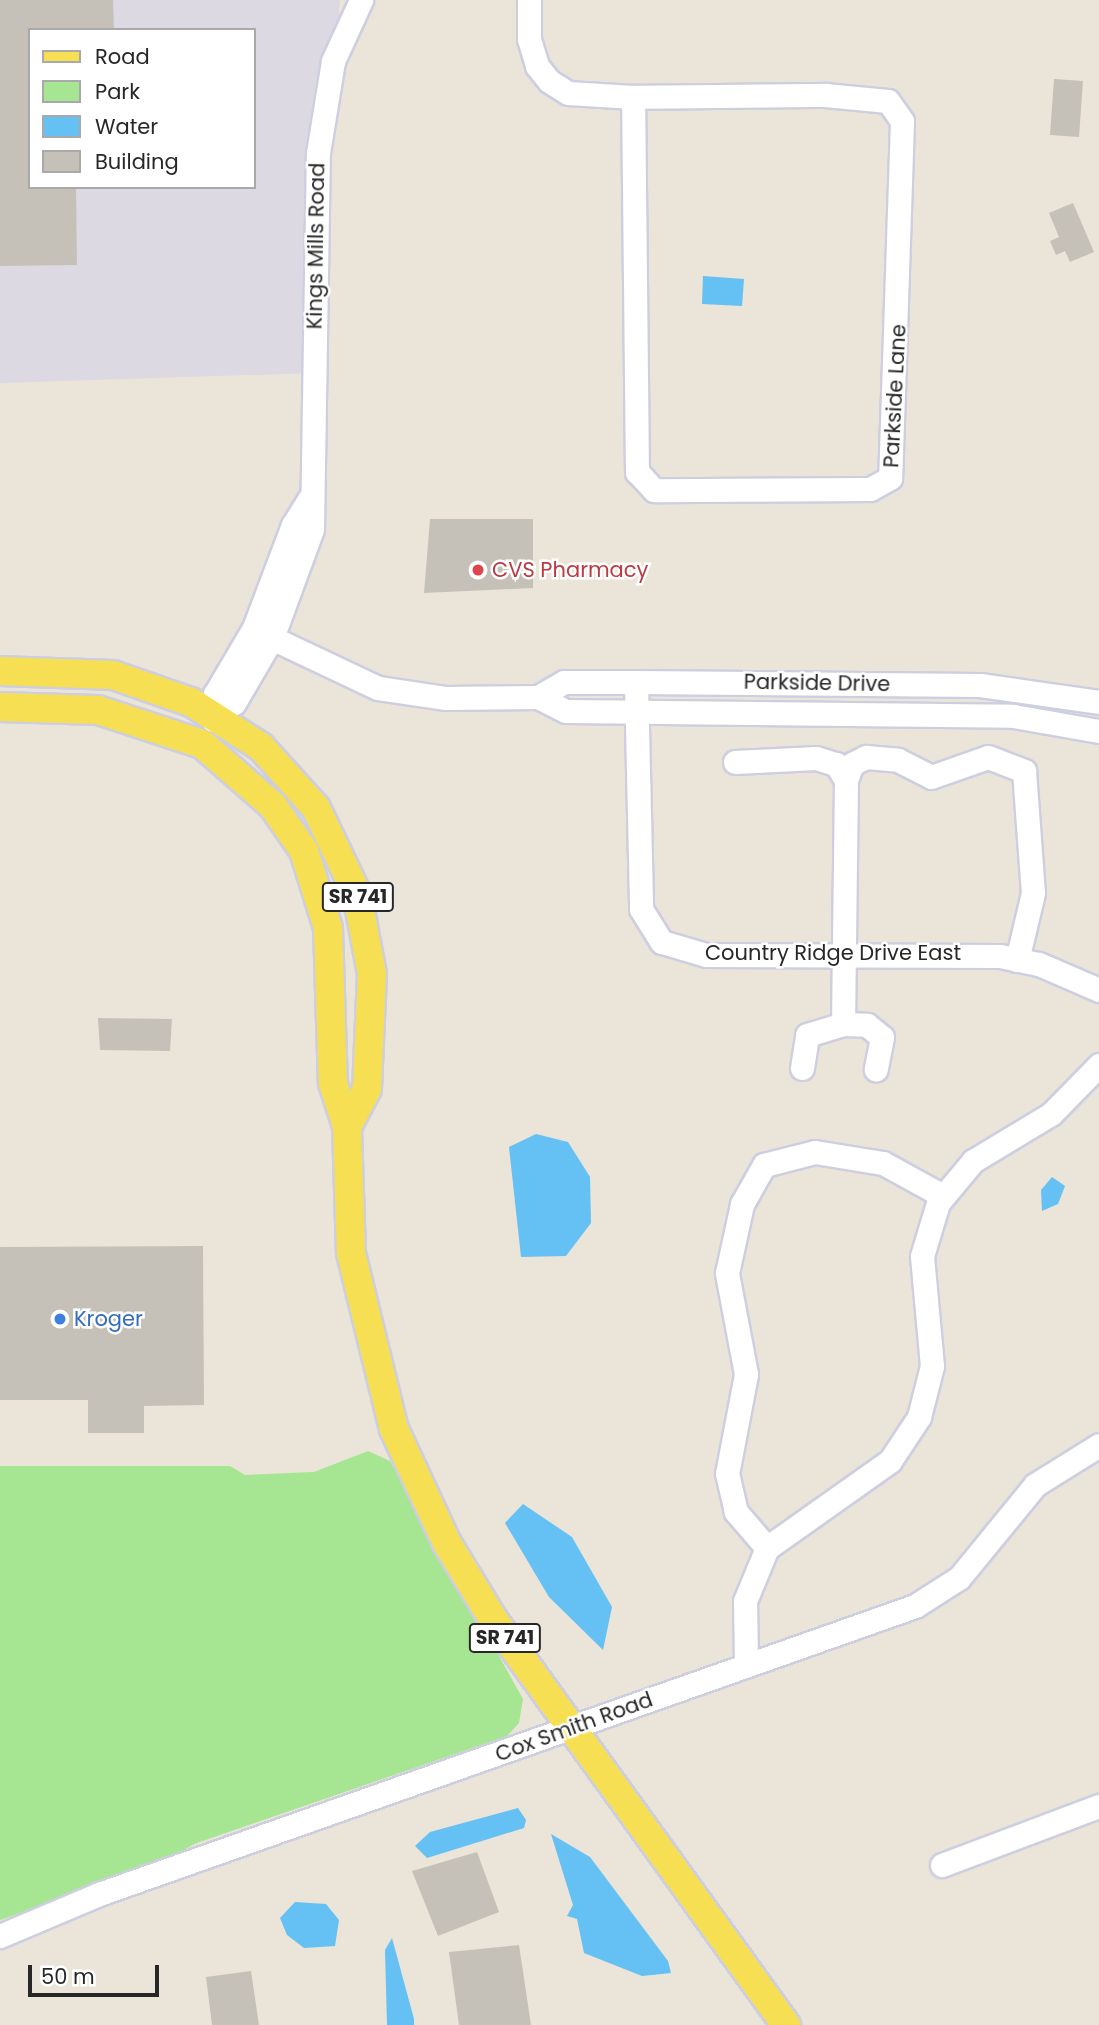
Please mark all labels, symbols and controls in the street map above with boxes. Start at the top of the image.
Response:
legend [28,28,256,189]
text: Road [95,42,150,71]
text: Park [95,77,140,106]
text: Water [95,112,158,141]
text: Building [95,147,179,176]
street label: Kings Mills Road [302,162,330,330]
street label: Parkside Lane [879,324,911,468]
place label: CVS Pharmacy [492,557,648,583]
marker: CVS Pharmacy [470,562,486,578]
street label: Parkside Drive [743,669,891,697]
road number: SR 741 [321,882,395,912]
street label: Country Ridge Drive East [705,940,961,966]
place label: Kroger [74,1306,143,1332]
marker: Kroger [52,1311,68,1327]
road number: SR 741 [468,1622,542,1654]
street label: Cox Smith Road [492,1687,656,1767]
scale bar [32,1952,163,1996]
text: 50 m [41,1962,95,1991]

